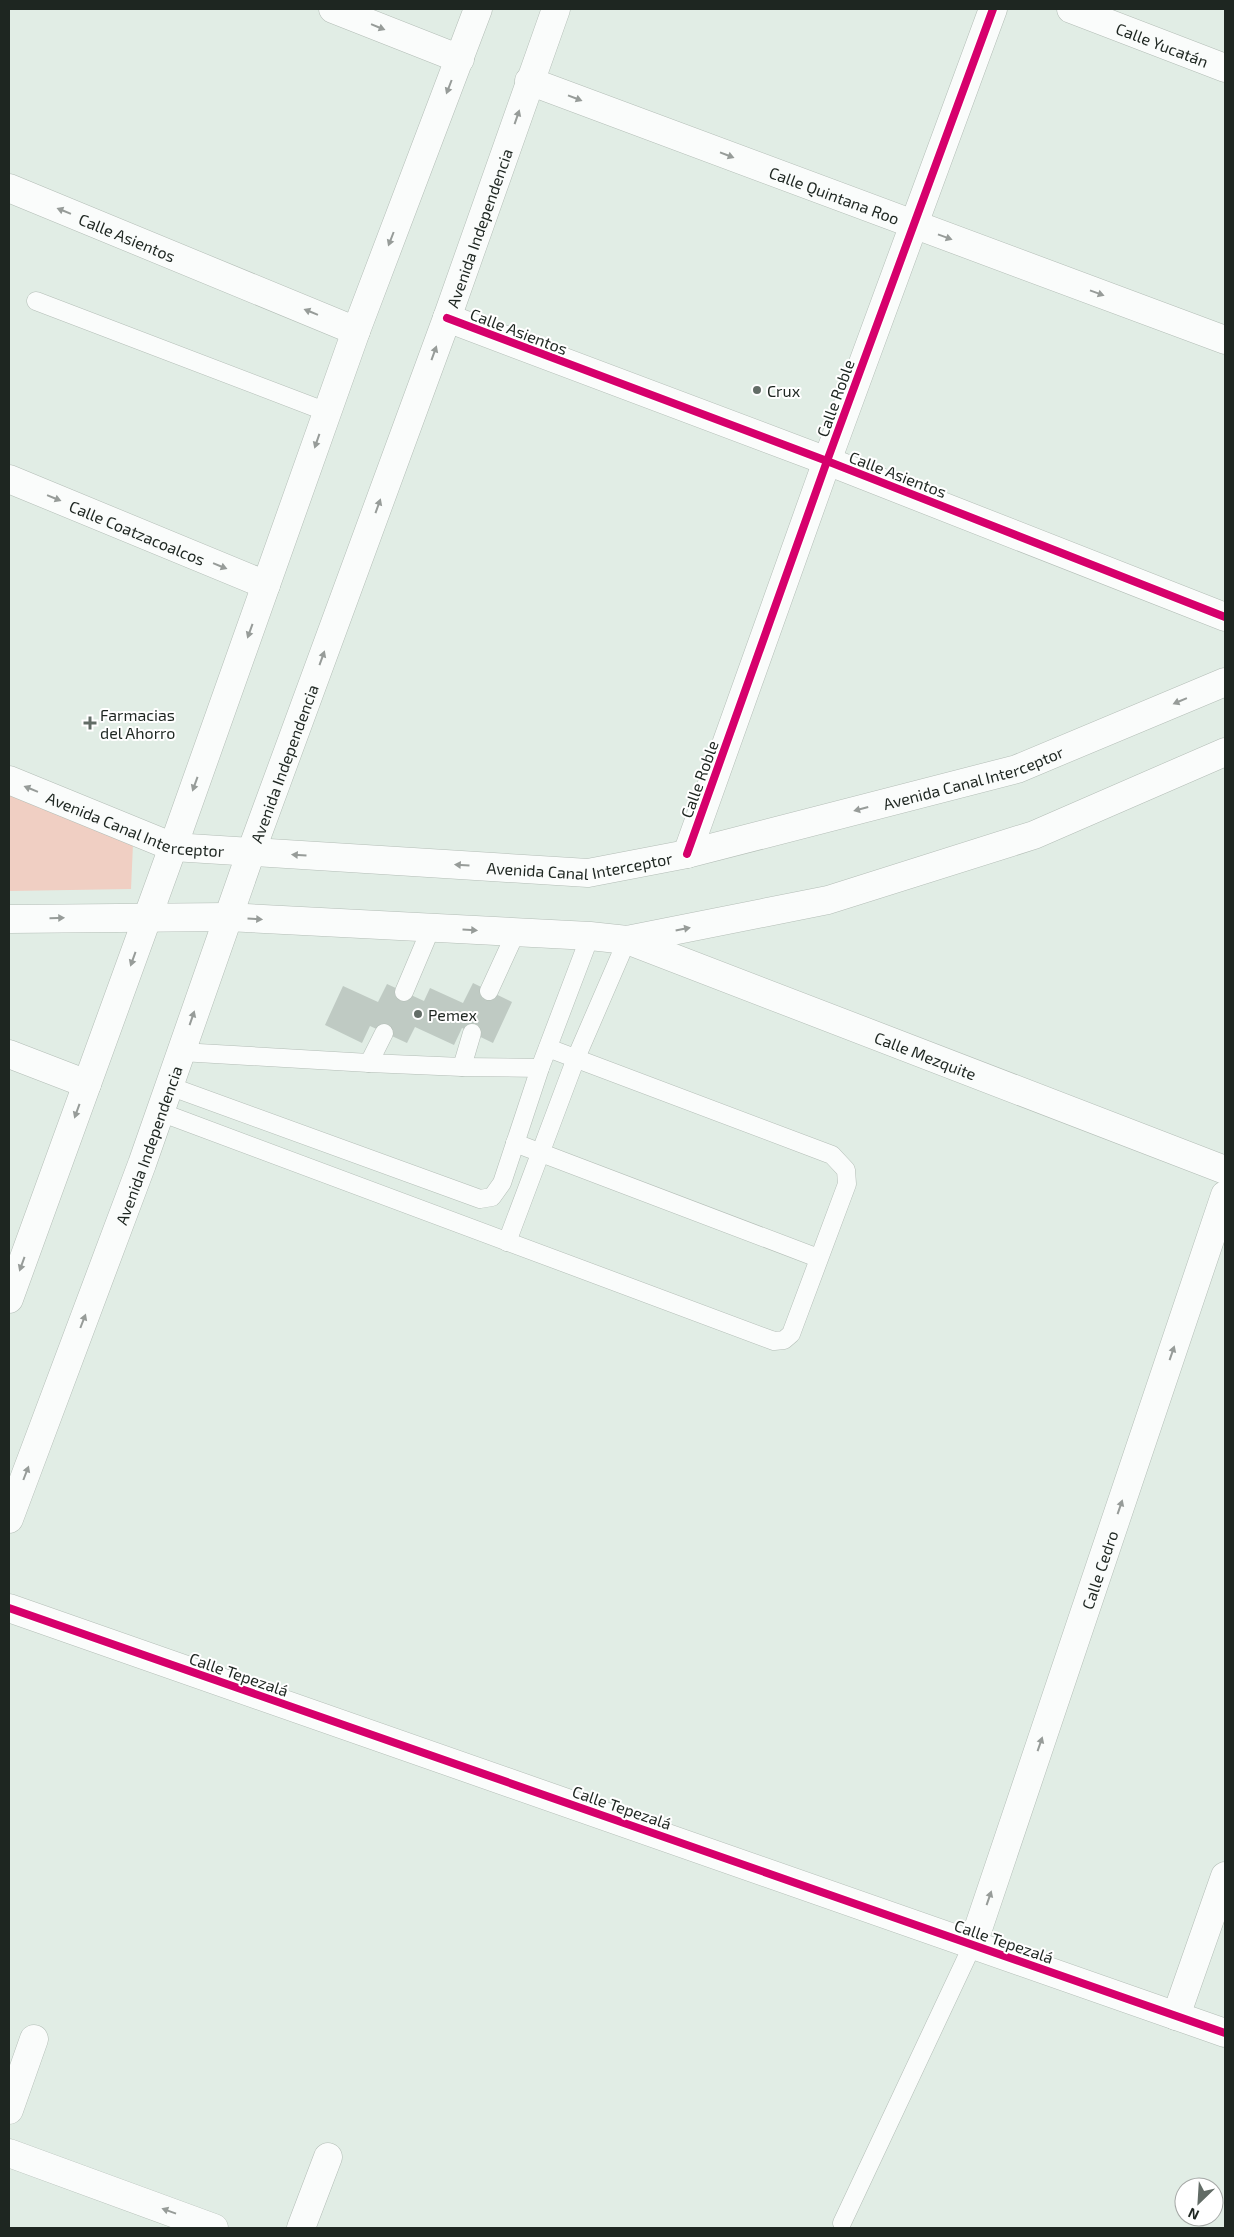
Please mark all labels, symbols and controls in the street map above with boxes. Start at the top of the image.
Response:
street label: Calle Yucatán [1114,18,1211,70]
one-way arrow [371,23,385,31]
one-way arrow [445,80,452,95]
one-way arrow [568,94,583,102]
one-way arrow [513,109,521,124]
street label: Avenida Independencia [442,146,516,310]
one-way arrow [720,151,735,159]
street label: Calle Quintana Roo [767,162,902,228]
one-way arrow [57,206,71,214]
street label: Calle Asientos [76,208,178,265]
one-way arrow [387,232,395,247]
one-way arrow [937,234,952,241]
one-way arrow [1090,289,1105,297]
street label: Calle Asientos [468,304,570,358]
one-way arrow [304,308,318,316]
one-way arrow [430,345,438,360]
street label: Calle Roble [812,357,858,439]
place label: Crux [767,381,801,400]
marker: Crux [751,384,763,396]
one-way arrow [313,434,321,449]
street label: Calle Asientos [847,447,949,501]
one-way arrow [47,494,61,502]
street label: Calle Coatzacoalcos [67,496,208,568]
one-way arrow [375,498,382,513]
one-way arrow [213,563,227,571]
one-way arrow [246,624,253,639]
one-way arrow [318,650,326,665]
street label: Avenida Independencia [246,681,321,845]
one-way arrow [1172,697,1187,705]
place label: Farmacias del Ahorro [100,705,175,742]
marker: Farmacias del Ahorro [84,717,96,729]
street label: Calle Roble [676,738,722,820]
street label: Avenida Canal Interceptor [881,741,1066,813]
one-way arrow [191,777,199,792]
one-way arrow [24,784,38,792]
street label: Avenida Canal Interceptor [44,787,225,860]
one-way arrow [854,805,869,813]
street label: Avenida Canal Interceptor [486,847,674,883]
one-way arrow [291,850,307,858]
one-way arrow [453,861,469,869]
one-way arrow [50,914,66,922]
one-way arrow [247,915,263,923]
one-way arrow [676,925,691,933]
one-way arrow [462,926,478,934]
one-way arrow [129,951,136,966]
place label: Pemex [428,1005,478,1024]
marker: Pemex [412,1008,424,1020]
one-way arrow [189,1011,197,1026]
street label: Calle Mezquite [872,1027,979,1083]
street label: Avenida Independencia [111,1063,185,1227]
one-way arrow [73,1104,80,1119]
one-way arrow [18,1257,26,1272]
one-way arrow [79,1313,87,1328]
one-way arrow [1169,1346,1176,1361]
one-way arrow [22,1465,30,1480]
one-way arrow [1117,1500,1124,1515]
street label: Calle Cedro [1077,1528,1121,1611]
street label: Calle Tepezalá [187,1648,291,1700]
one-way arrow [1037,1737,1045,1752]
street label: Calle Tepezalá [570,1781,674,1833]
one-way arrow [985,1891,993,1906]
street label: Calle Tepezalá [952,1915,1056,1967]
north arrow [1174,2177,1224,2227]
text: N [1185,2204,1201,2224]
one-way arrow [161,2207,176,2214]

